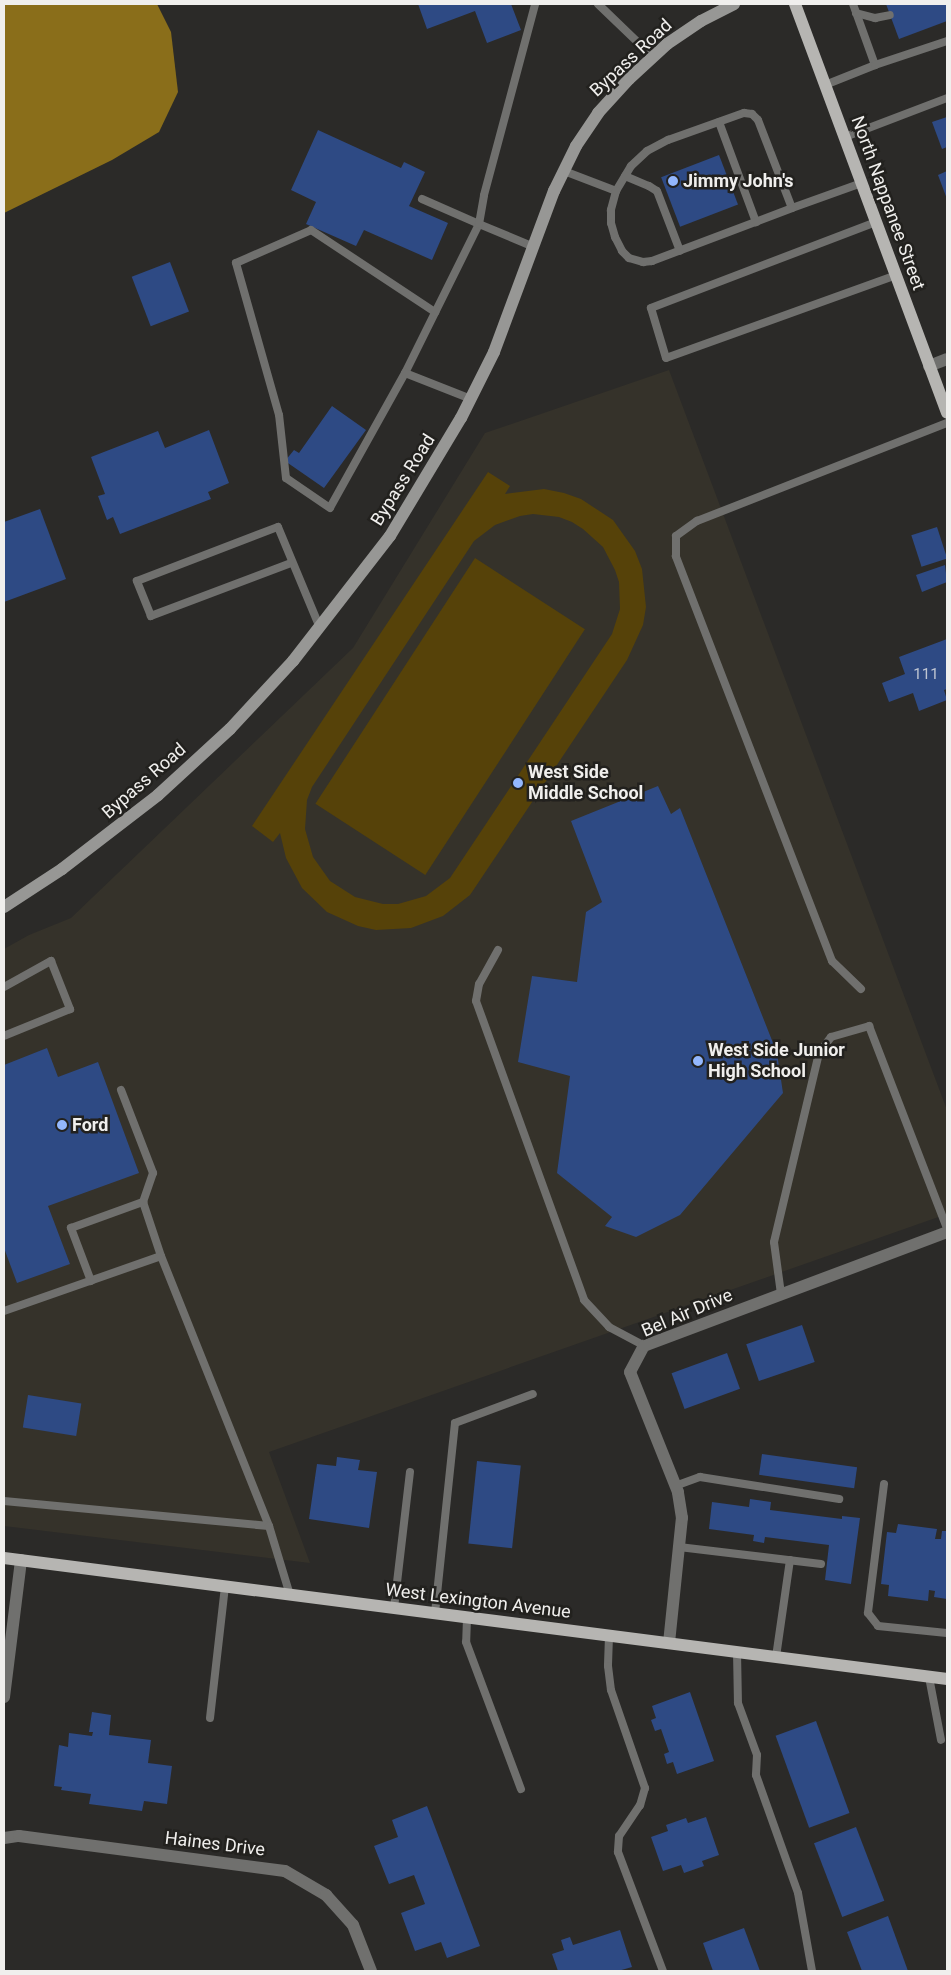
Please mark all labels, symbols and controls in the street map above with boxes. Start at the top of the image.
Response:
street label: Bypass Road [586,15,676,101]
street label: North Nappanee Street [846,113,930,293]
place label: Jimmy John's [683,170,794,192]
marker: Jimmy John's [667,175,679,187]
street label: Bypass Road [366,430,440,530]
house number: 111 [913,666,939,684]
street label: Bypass Road [98,739,190,823]
place label: West Side Middle School [528,762,643,804]
marker: West Side Middle School [512,777,524,789]
place label: West Side Junior High School [708,1040,845,1082]
marker: West Side Junior High School [692,1055,704,1067]
place label: Ford [72,1114,108,1136]
marker: Ford [56,1119,68,1131]
street label: Bel Air Drive [638,1284,736,1342]
street label: West Lexington Avenue [384,1579,572,1623]
street label: Haines Drive [164,1827,266,1861]

